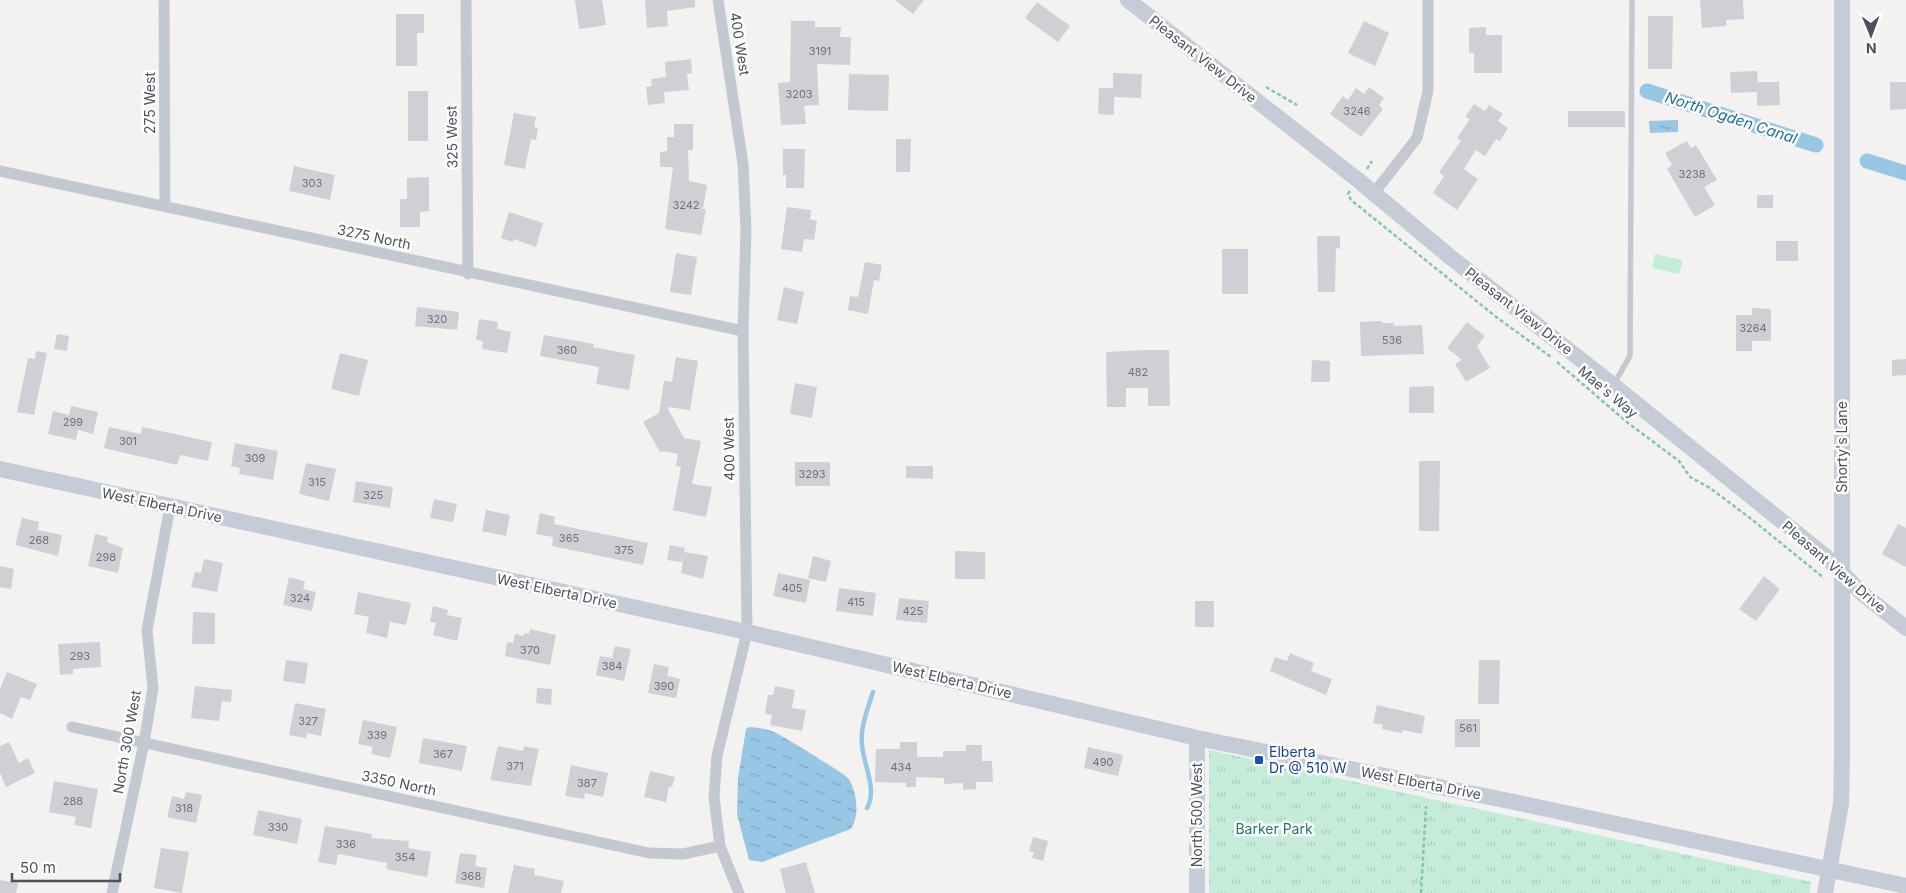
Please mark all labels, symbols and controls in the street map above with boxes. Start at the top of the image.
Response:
north arrow [1846,10,1896,60]
street label: 400 West [727,11,754,77]
street label: Pleasant View Drive [1146,11,1260,106]
text: N [1866,40,1877,57]
house number: 3191 [809,44,831,58]
street label: 275 West [141,72,158,134]
house number: 3203 [785,87,813,101]
water label: North Ogden Canal [1663,87,1800,148]
house number: 3246 [1343,104,1371,118]
street label: 325 West [442,105,461,169]
house number: 3238 [1678,167,1706,181]
house number: 303 [302,176,322,190]
house number: 3242 [672,198,700,212]
street label: 3275 North [336,220,412,253]
street label: Pleasant View Drive [1462,263,1576,358]
house number: 320 [427,312,447,326]
house number: 3264 [1739,321,1767,335]
house number: 536 [1382,333,1402,347]
house number: 360 [557,343,577,357]
street label: Mae's Way [1575,362,1642,422]
house number: 482 [1128,365,1148,379]
street label: Shorty's Lane [1833,401,1850,493]
house number: 299 [63,415,83,429]
street label: 400 West [719,417,738,481]
house number: 301 [119,434,137,448]
house number: 309 [245,451,265,465]
house number: 3293 [798,467,826,481]
house number: 315 [308,475,326,489]
street label: West Elberta Drive [100,483,224,526]
house number: 325 [363,488,383,502]
street label: Pleasant View Drive [1779,517,1890,616]
house number: 365 [559,531,579,545]
house number: 268 [29,533,49,547]
house number: 375 [614,543,634,557]
house number: 298 [96,550,116,564]
street label: West Elberta Drive [495,569,619,612]
house number: 405 [782,581,803,595]
house number: 324 [290,591,310,605]
house number: 415 [847,595,865,609]
house number: 425 [903,604,924,618]
house number: 370 [520,643,540,657]
house number: 293 [70,649,90,663]
street label: West Elberta Drive [891,657,1014,702]
house number: 384 [602,659,622,673]
house number: 390 [654,679,674,693]
street label: North 300 West [109,688,144,795]
house number: 327 [298,714,318,728]
house number: 561 [1459,721,1477,735]
house number: 339 [367,728,387,742]
place label: Elberta Dr @ 510 W [1269,743,1347,776]
house number: 367 [433,747,453,761]
marker: Elberta Dr @ 510 W [1253,754,1265,766]
house number: 490 [1093,755,1113,769]
house number: 371 [506,759,524,773]
house number: 434 [890,760,912,774]
street label: North 500 West [1188,762,1205,867]
street label: West Elberta Drive [1359,762,1483,803]
street label: 3350 North [360,766,438,799]
house number: 387 [577,776,597,790]
house number: 288 [63,794,83,808]
house number: 318 [175,801,193,815]
house number: 330 [268,820,288,834]
park label: Barker Park [1235,820,1313,837]
house number: 336 [336,837,356,851]
scale bar [12,850,120,882]
house number: 354 [395,850,415,864]
text: 50 m [20,858,56,877]
house number: 368 [461,869,481,883]

